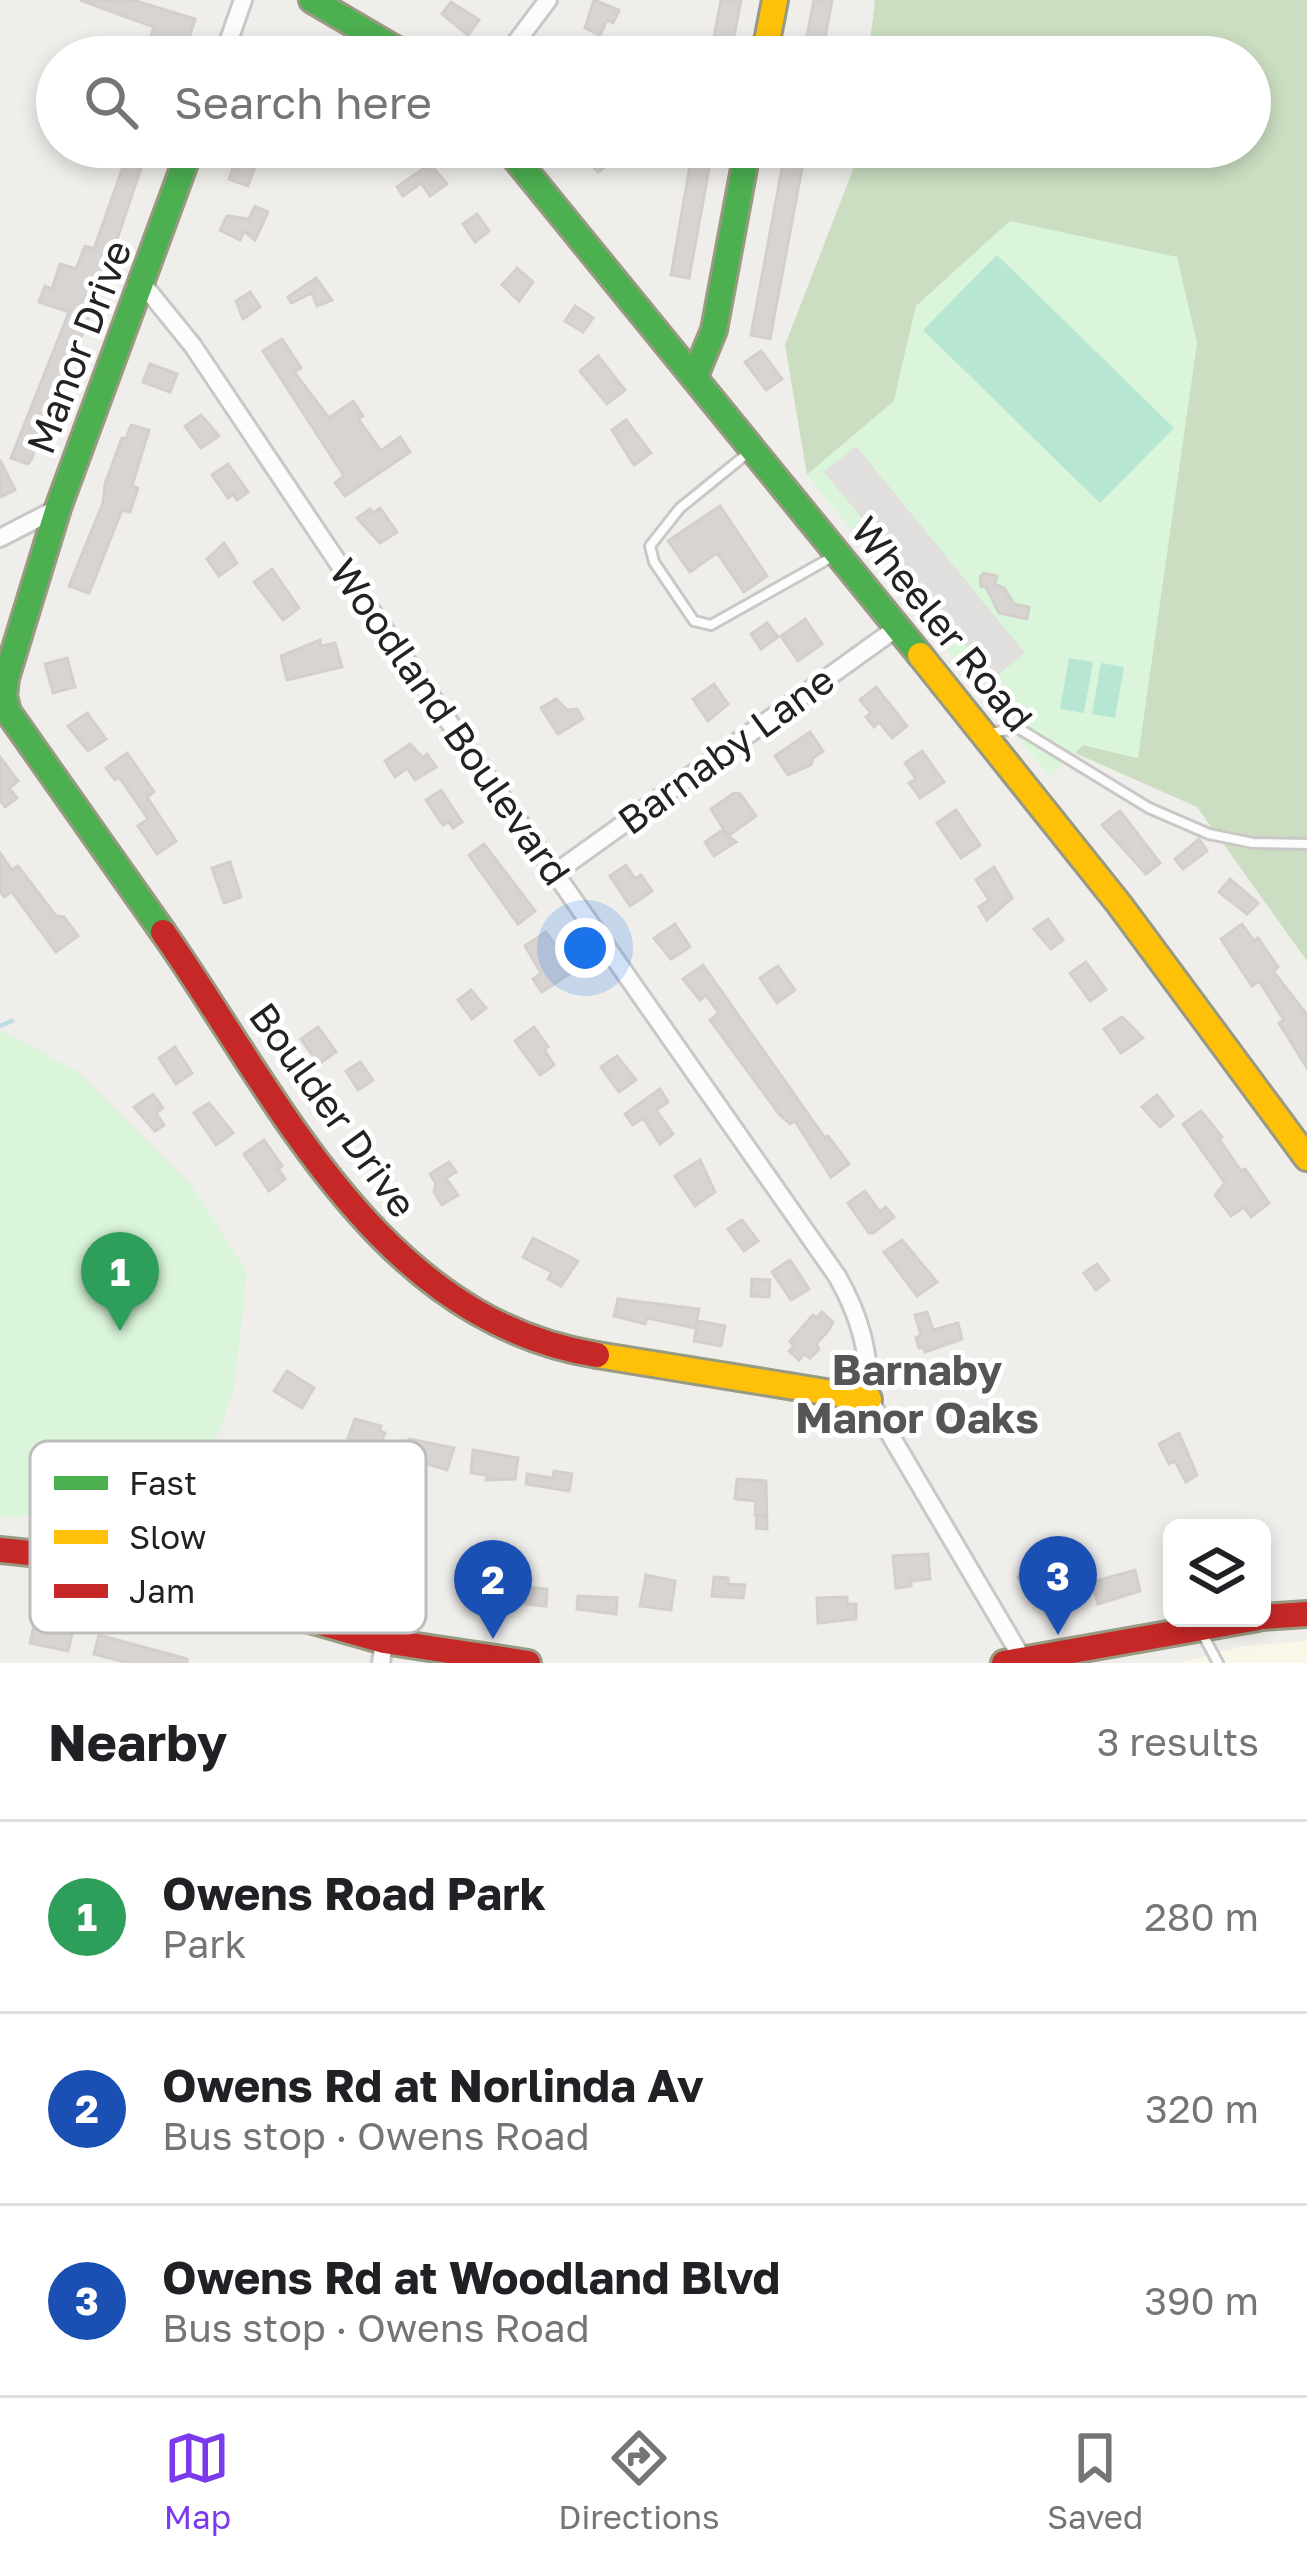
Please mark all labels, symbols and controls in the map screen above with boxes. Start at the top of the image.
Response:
search box [36,36,1271,168]
icon: search [78,69,144,135]
text: Search here [174,75,432,129]
street label: Manor Drive [16,234,141,460]
street label: Wheeler Road [842,507,1043,740]
street label: Woodland Boulevard [320,550,581,894]
street label: Barnaby Lane [609,656,843,844]
your location [555,918,615,978]
street label: Boulder Drive [240,993,427,1226]
pin: 1 [81,1232,159,1331]
district label: Barnaby Manor Oaks [795,1344,1039,1442]
legend [30,1441,426,1633]
text: Fast [129,1463,197,1502]
text: Slow [129,1517,207,1556]
map controls [1163,1519,1271,1627]
button: layers [1163,1519,1271,1627]
pin: 3 [1019,1536,1097,1635]
pin: 2 [454,1540,532,1639]
text: Jam [129,1571,195,1610]
text: Nearby [48,1711,227,1772]
text: 3 results [1097,1718,1259,1765]
text: Owens Road Park [162,1866,546,1920]
text: 1 [77,1893,97,1940]
text: 280 m [1144,1893,1259,1940]
text: Park [162,1920,246,1967]
text: Owens Rd at Norlinda Av [162,2058,704,2112]
text: 2 [75,2085,99,2132]
text: 320 m [1145,2085,1259,2132]
text: Bus stop · Owens Road [162,2112,590,2159]
text: Owens Rd at Woodland Blvd [162,2250,780,2304]
text: 3 [75,2277,99,2324]
text: 390 m [1144,2277,1259,2324]
text: Bus stop · Owens Road [162,2304,590,2351]
tab: Map [164,2425,231,2536]
tab: Directions [558,2425,720,2536]
tab: Saved [1047,2425,1143,2536]

